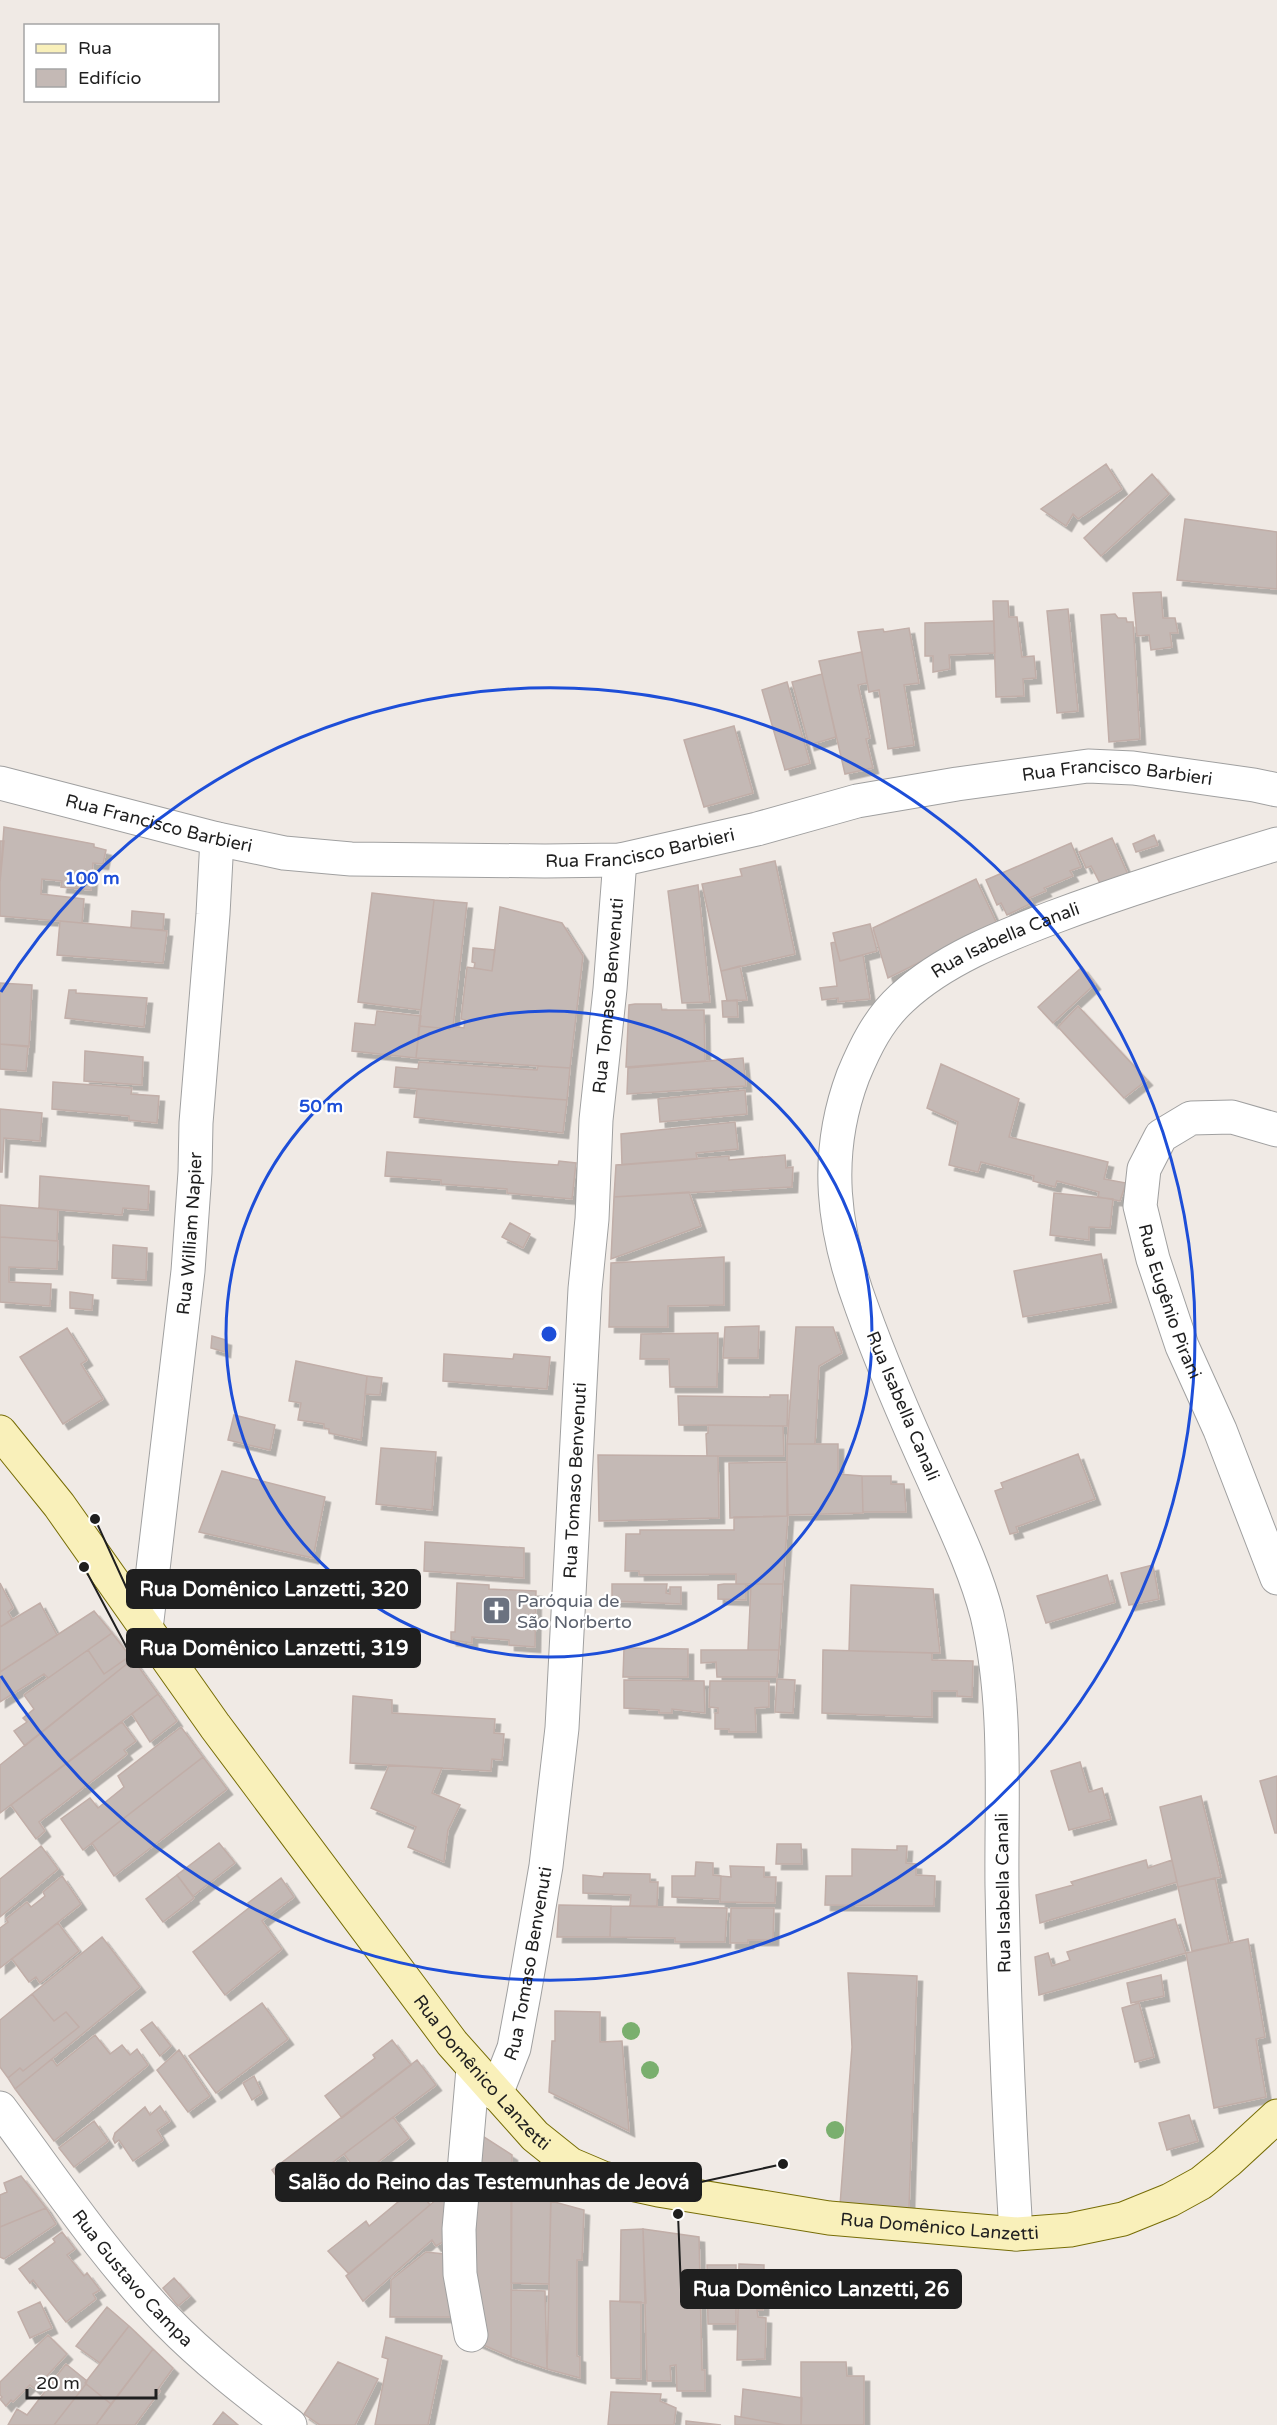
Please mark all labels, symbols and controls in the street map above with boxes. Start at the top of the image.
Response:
legend [24,24,219,102]
text: Rua [78,37,112,59]
text: Edifício [78,67,142,89]
street label: Rua Francisco Barbieri [1020,755,1214,790]
street label: Rua Francisco Barbieri [63,789,254,857]
street label: Rua Francisco Barbieri [545,823,737,872]
text: 100 m [64,867,120,889]
street label: Rua Tomaso Benvenuti [588,897,628,1095]
street label: Rua Isabella Canali [927,897,1082,983]
text: 50 m [299,1095,343,1117]
street label: Rua William Napier [172,1152,206,1316]
street label: Rua Eugênio Pirani [1134,1221,1206,1382]
centre of rings [539,1324,559,1344]
street label: Rua Isabella Canali [862,1328,944,1484]
street label: Rua Tomaso Benvenuti [559,1382,591,1579]
callout: Rua Domênico Lanzetti, 320 [127,1570,420,1608]
text: Rua Domênico Lanzetti, 320 [140,1578,409,1602]
place label: Paróquia de São Norberto [517,1590,632,1633]
church icon: Paróquia de São Norberto [480,1595,512,1627]
callout: Rua Domênico Lanzetti, 319 [127,1629,420,1667]
text: Rua Domênico Lanzetti, 319 [140,1637,409,1661]
street label: Rua Isabella Canali [991,1813,1015,1973]
street label: Rua Tomaso Benvenuti [499,1865,557,2064]
street label: Rua Domênico Lanzetti [409,1990,555,2155]
callout: Salão do Reino das Testemunhas de Jeová [276,2163,701,2201]
text: Salão do Reino das Testemunhas de Jeová [289,2171,689,2195]
street label: Rua Gustavo Campa [67,2205,198,2352]
street label: Rua Domênico Lanzetti [839,2208,1040,2245]
callout: Rua Domênico Lanzetti, 26 [681,2270,961,2308]
text: Rua Domênico Lanzetti, 26 [693,2278,949,2302]
scale bar [27,2362,156,2400]
text: 20 m [36,2372,80,2394]

